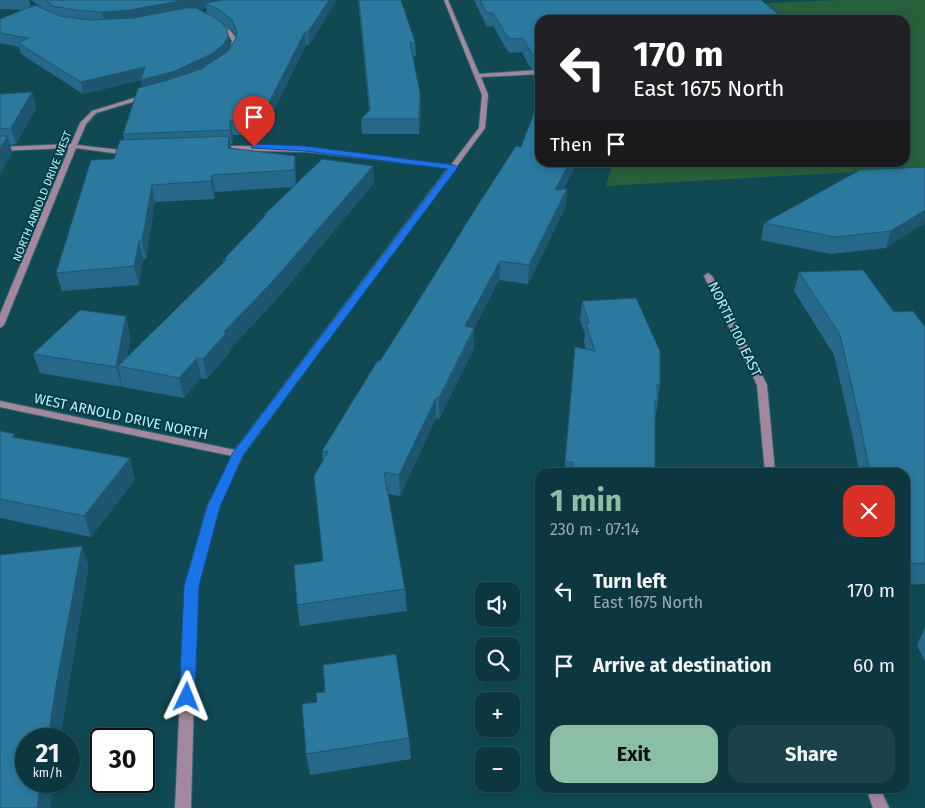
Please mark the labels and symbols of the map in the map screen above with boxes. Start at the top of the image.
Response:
pin [233,96,275,147]
street label: NORTH ARNOLD DRIVE WEST [10,129,75,263]
street label: NORTH 100 EAST [704,279,765,380]
street label: WEST ARNOLD DRIVE NORTH [32,390,209,443]
position arrow [160,670,212,722]
speed limit sign: 30 [90,728,155,793]

